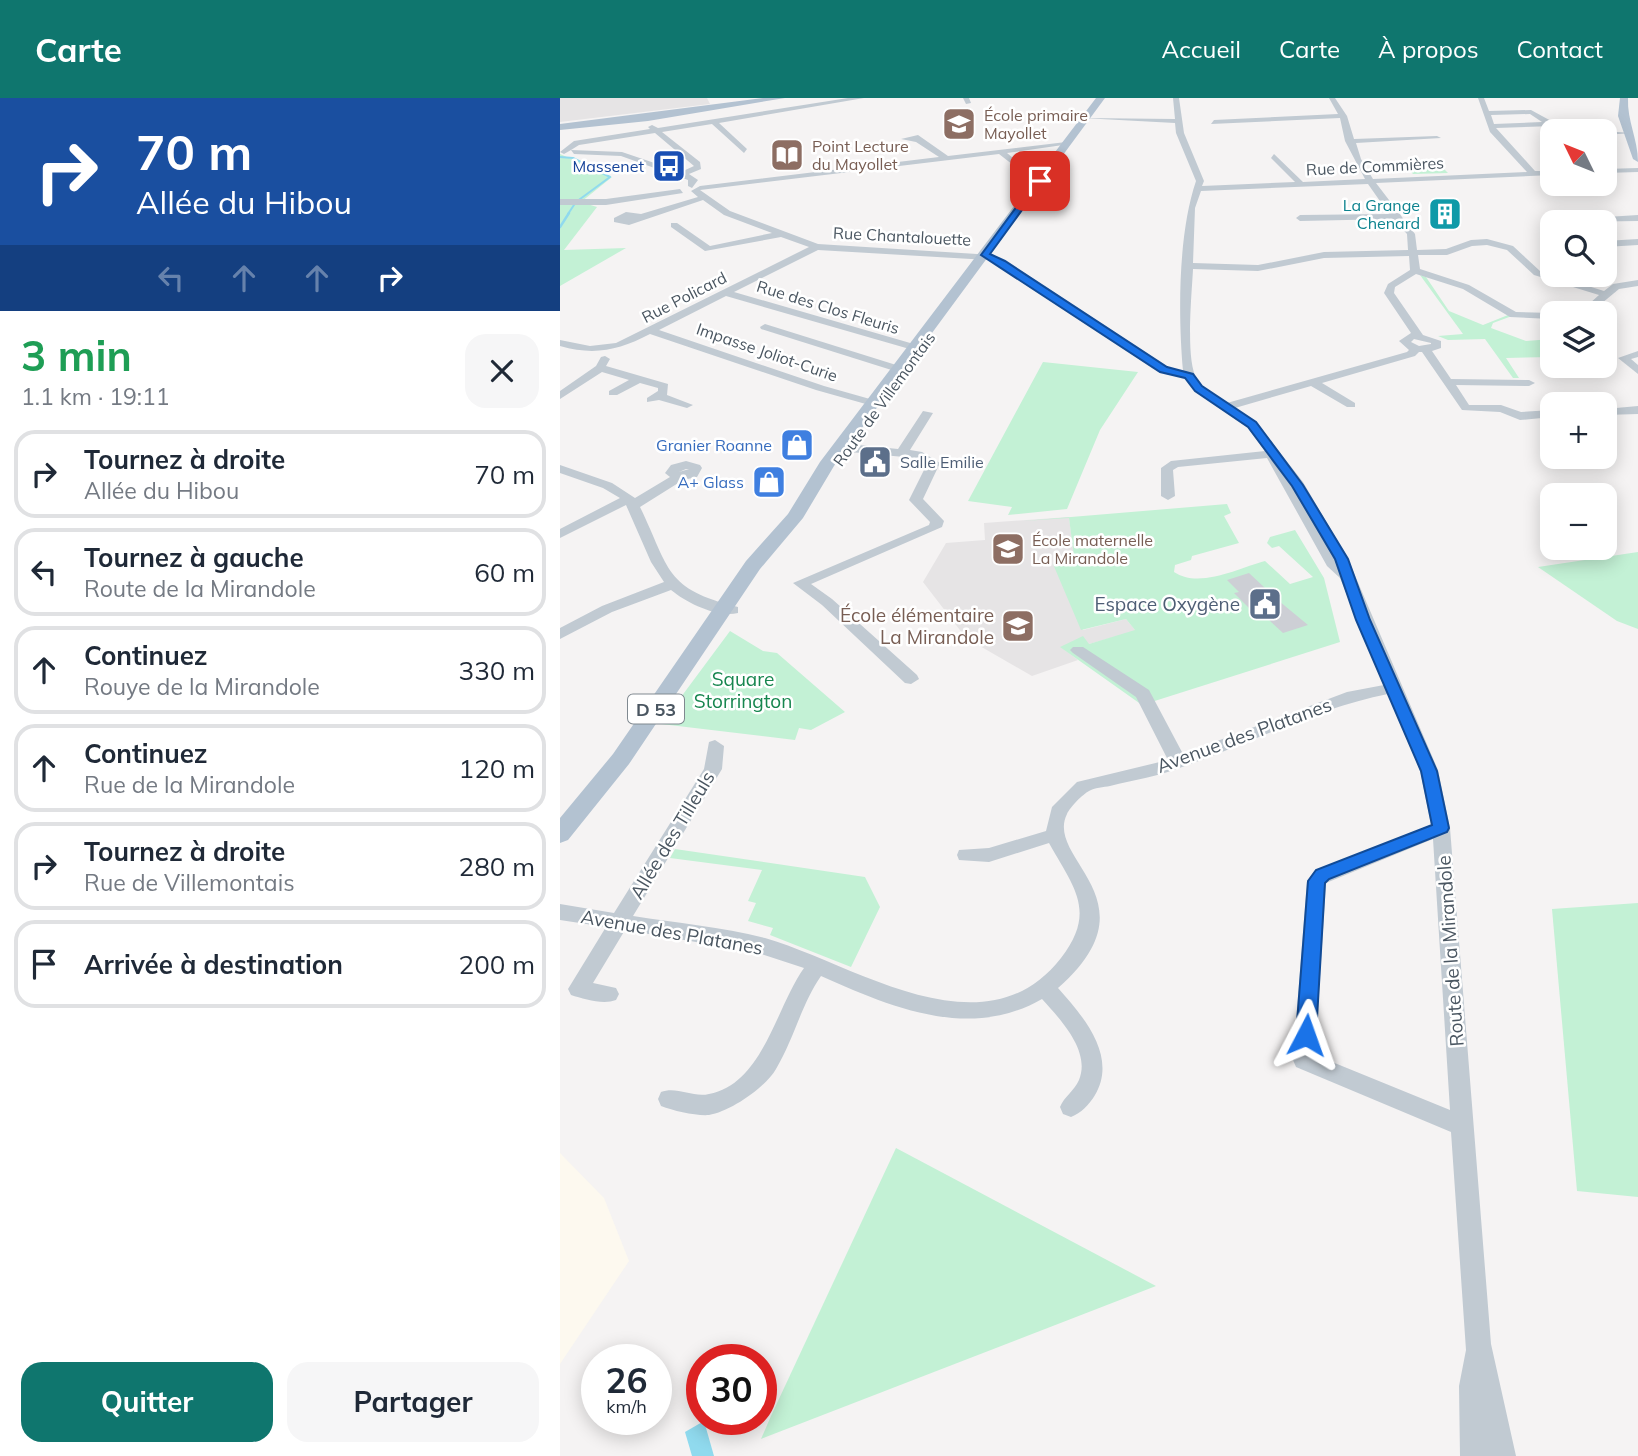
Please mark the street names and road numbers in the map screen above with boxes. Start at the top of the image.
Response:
street label: Rue de Commières [1306,152,1445,180]
street label: Rue Chantalouette [832,222,972,250]
street label: Rue Policard [638,267,730,327]
street label: Rue des Clos Fleuris [754,276,902,338]
street label: Impasse Joliot-Curie [694,318,840,386]
street label: Route de Villemontais [829,328,939,470]
street label: Avenue des Platanes [1153,692,1335,778]
road number: D 53 [628,694,684,724]
street label: Allée des Tilleuls [624,767,720,903]
street label: Route de la Mirandole [1431,855,1469,1047]
street label: Avenue des Platanes [579,904,765,960]

